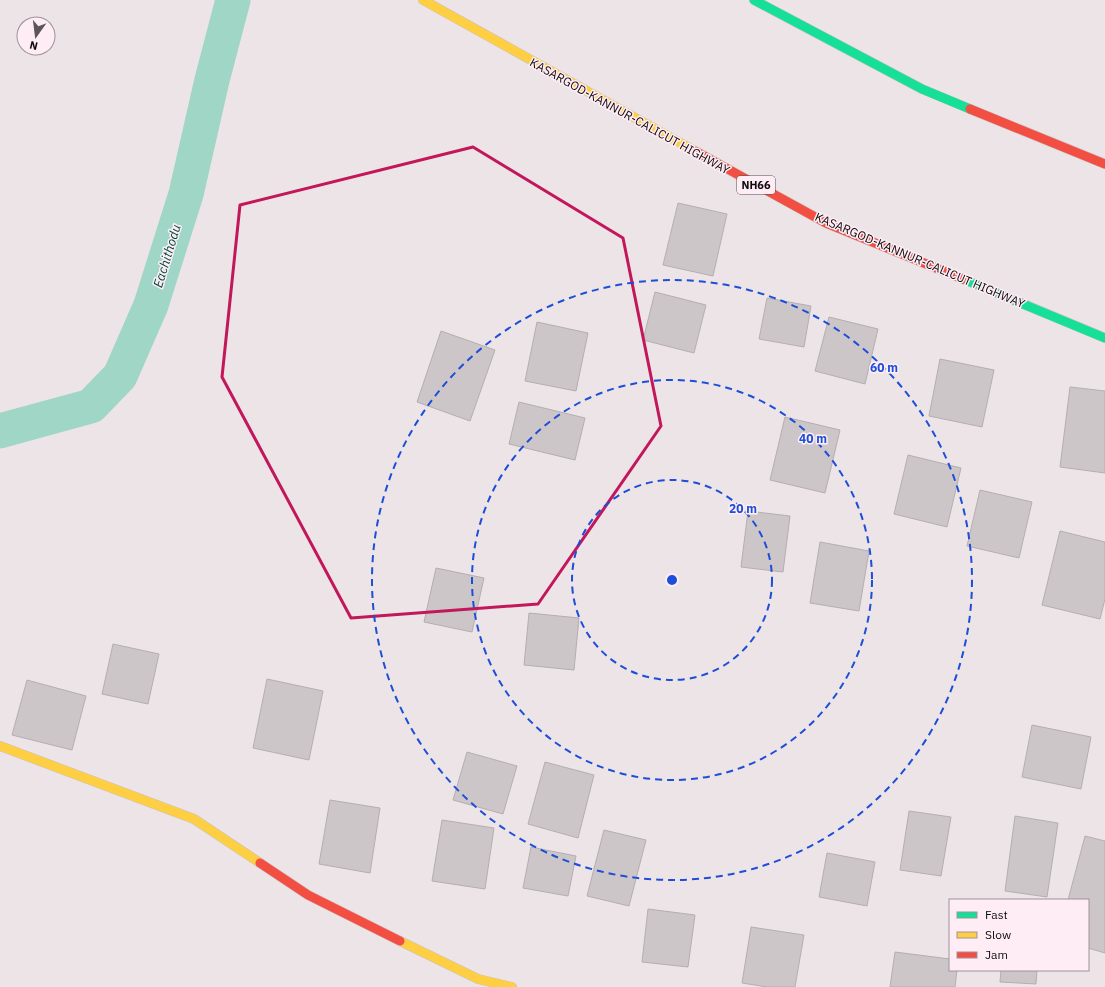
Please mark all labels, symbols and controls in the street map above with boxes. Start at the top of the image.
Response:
north arrow [16,16,56,56]
text: N [28,38,39,53]
street label: KASARGOD-KANNUR-CALICUT HIGHWAY [527,55,733,177]
road number: NH66 [737,176,775,194]
street label: KASARGOD-KANNUR-CALICUT HIGHWAY [813,209,1027,311]
water label: Eachithodu [149,222,185,290]
text: 60 m [870,360,898,375]
text: 40 m [799,431,827,446]
text: 20 m [729,501,757,516]
centre of rings [665,573,679,587]
legend [949,899,1089,971]
text: Fast [985,907,1008,922]
text: Slow [985,927,1011,942]
text: Jam [985,947,1008,962]

